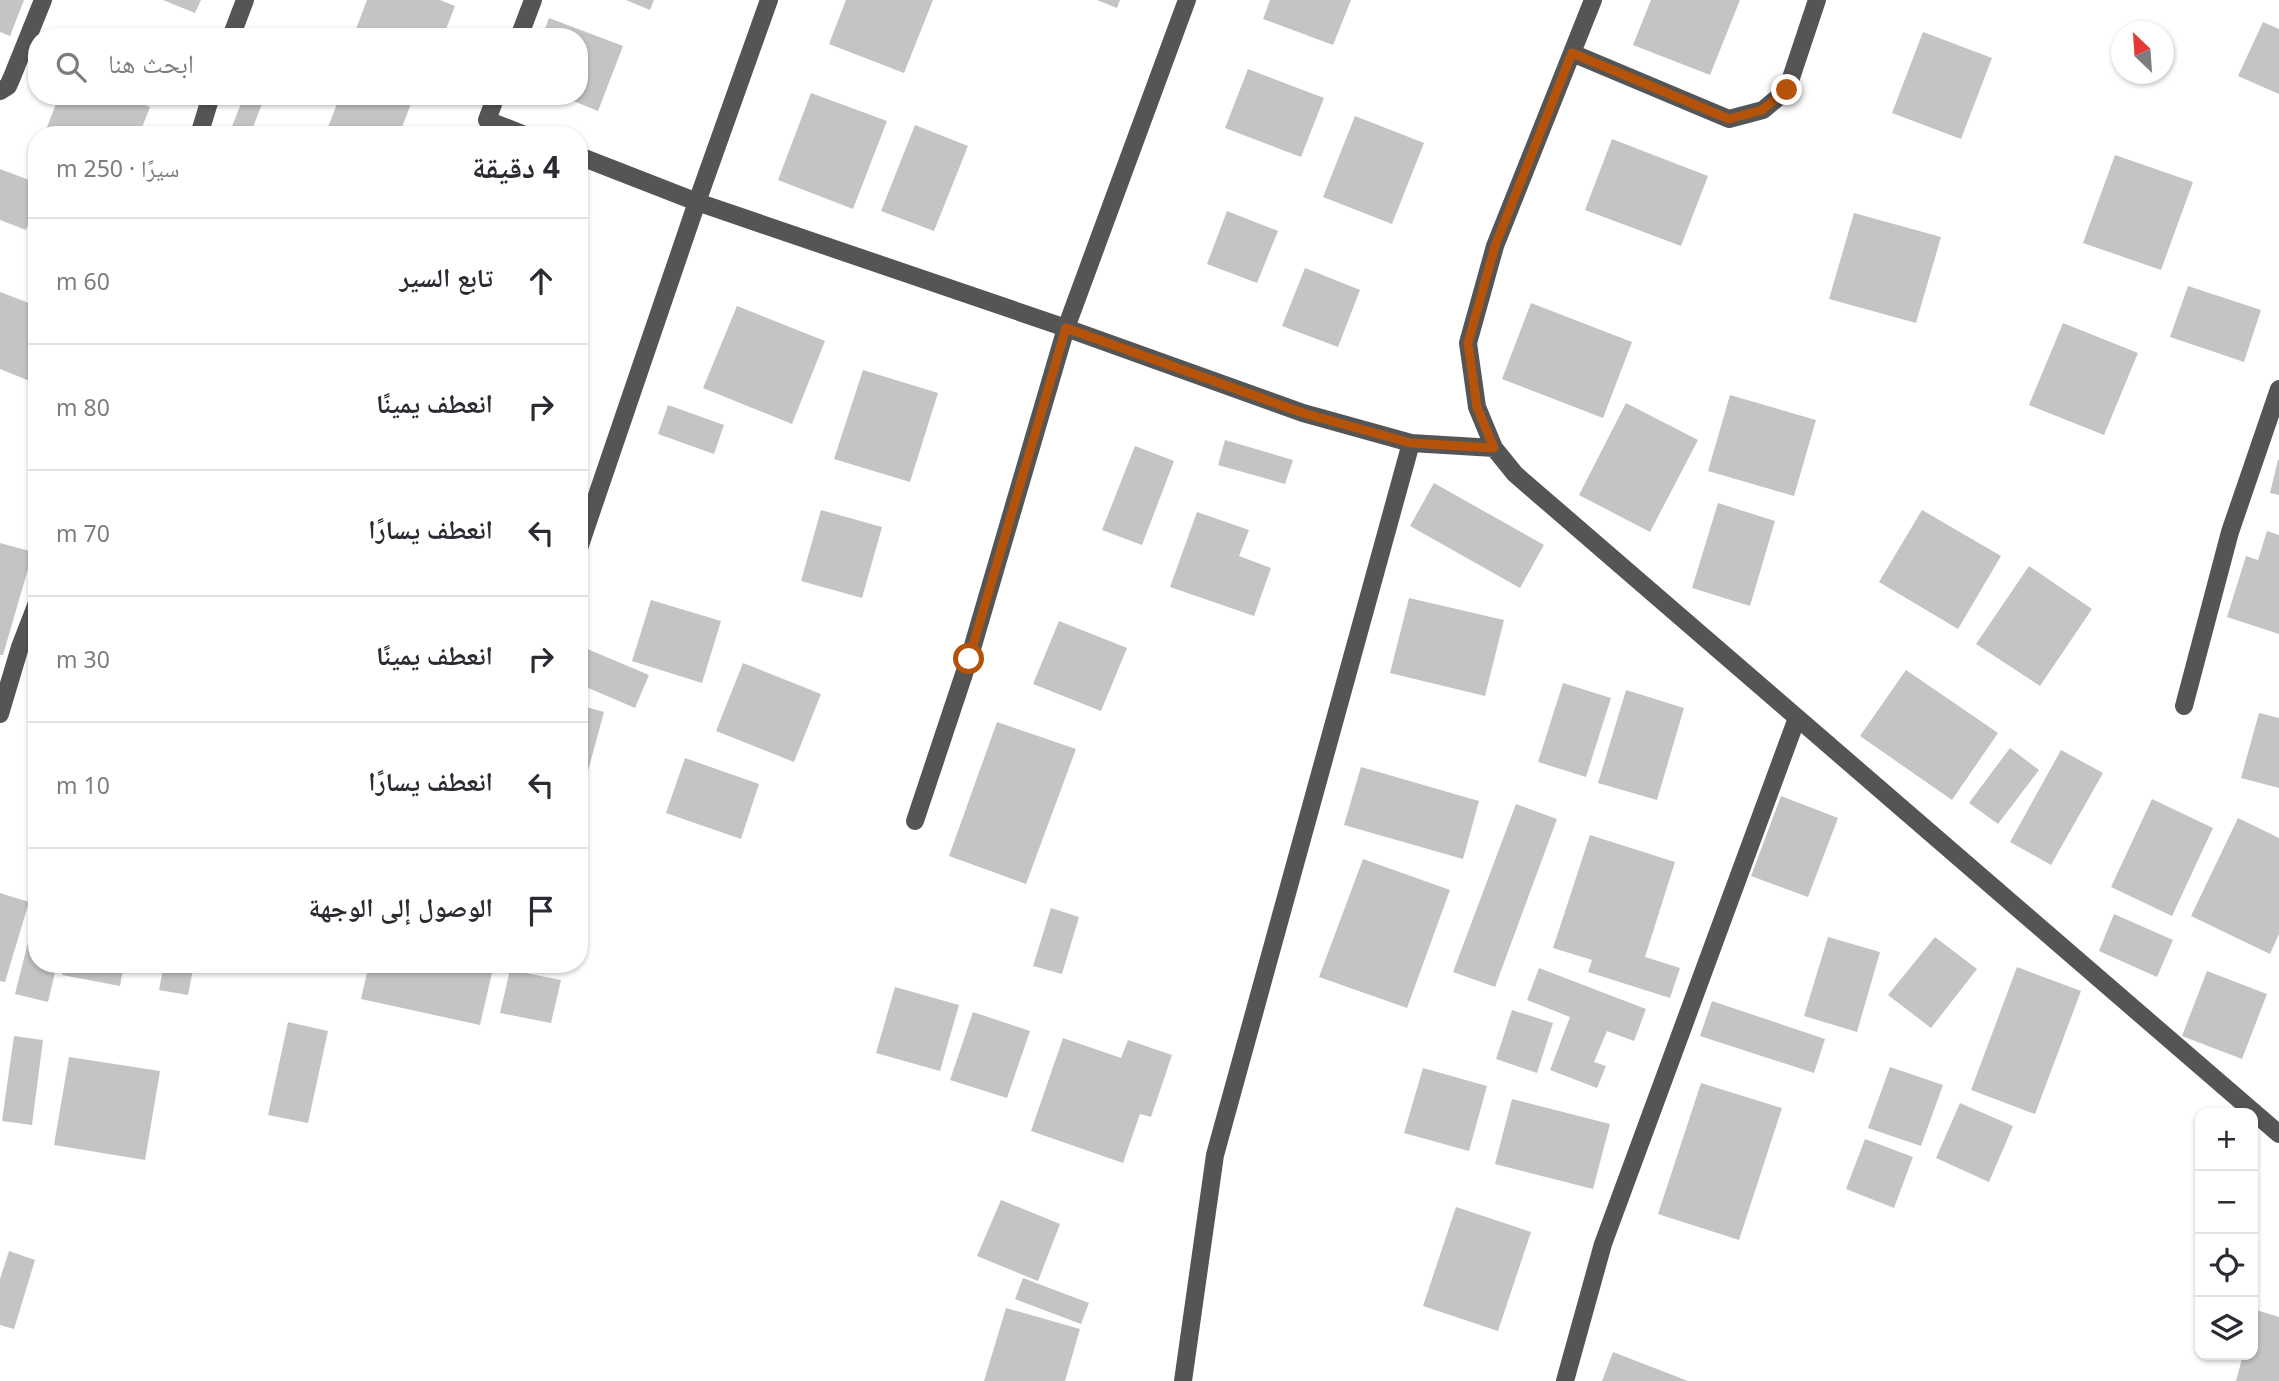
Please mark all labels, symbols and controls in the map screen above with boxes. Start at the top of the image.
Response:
north arrow [2111,21,2174,84]
search box [28,28,588,105]
text: ابحث هنا [108,45,194,81]
icon: search [52,48,90,86]
route end [1771,74,1802,105]
text: 4 دقيقة [472,146,560,187]
text: سيرًا · 250 m [56,152,179,184]
text: تابع السير [400,259,493,295]
icon: ahead [522,262,560,300]
text: 60 m [56,265,110,297]
text: انعطف يمينًا [376,385,493,421]
icon: right [522,388,560,426]
text: 80 m [56,391,110,423]
text: انعطف يسارًا [368,511,493,547]
icon: left [522,514,560,552]
text: 70 m [56,517,110,549]
text: انعطف يمينًا [376,637,493,673]
icon: right [522,640,560,678]
text: 30 m [56,643,110,675]
route start [953,643,984,674]
text: انعطف يسارًا [368,763,493,799]
icon: left [522,766,560,804]
text: 10 m [56,769,110,801]
text: الوصول إلى الوجهة [309,889,493,925]
icon: arrive [522,892,560,930]
map controls [2195,1108,2258,1360]
button: + [2195,1108,2258,1171]
button: − [2195,1171,2258,1234]
button: locate [2195,1234,2258,1297]
button: layers [2195,1297,2258,1360]

